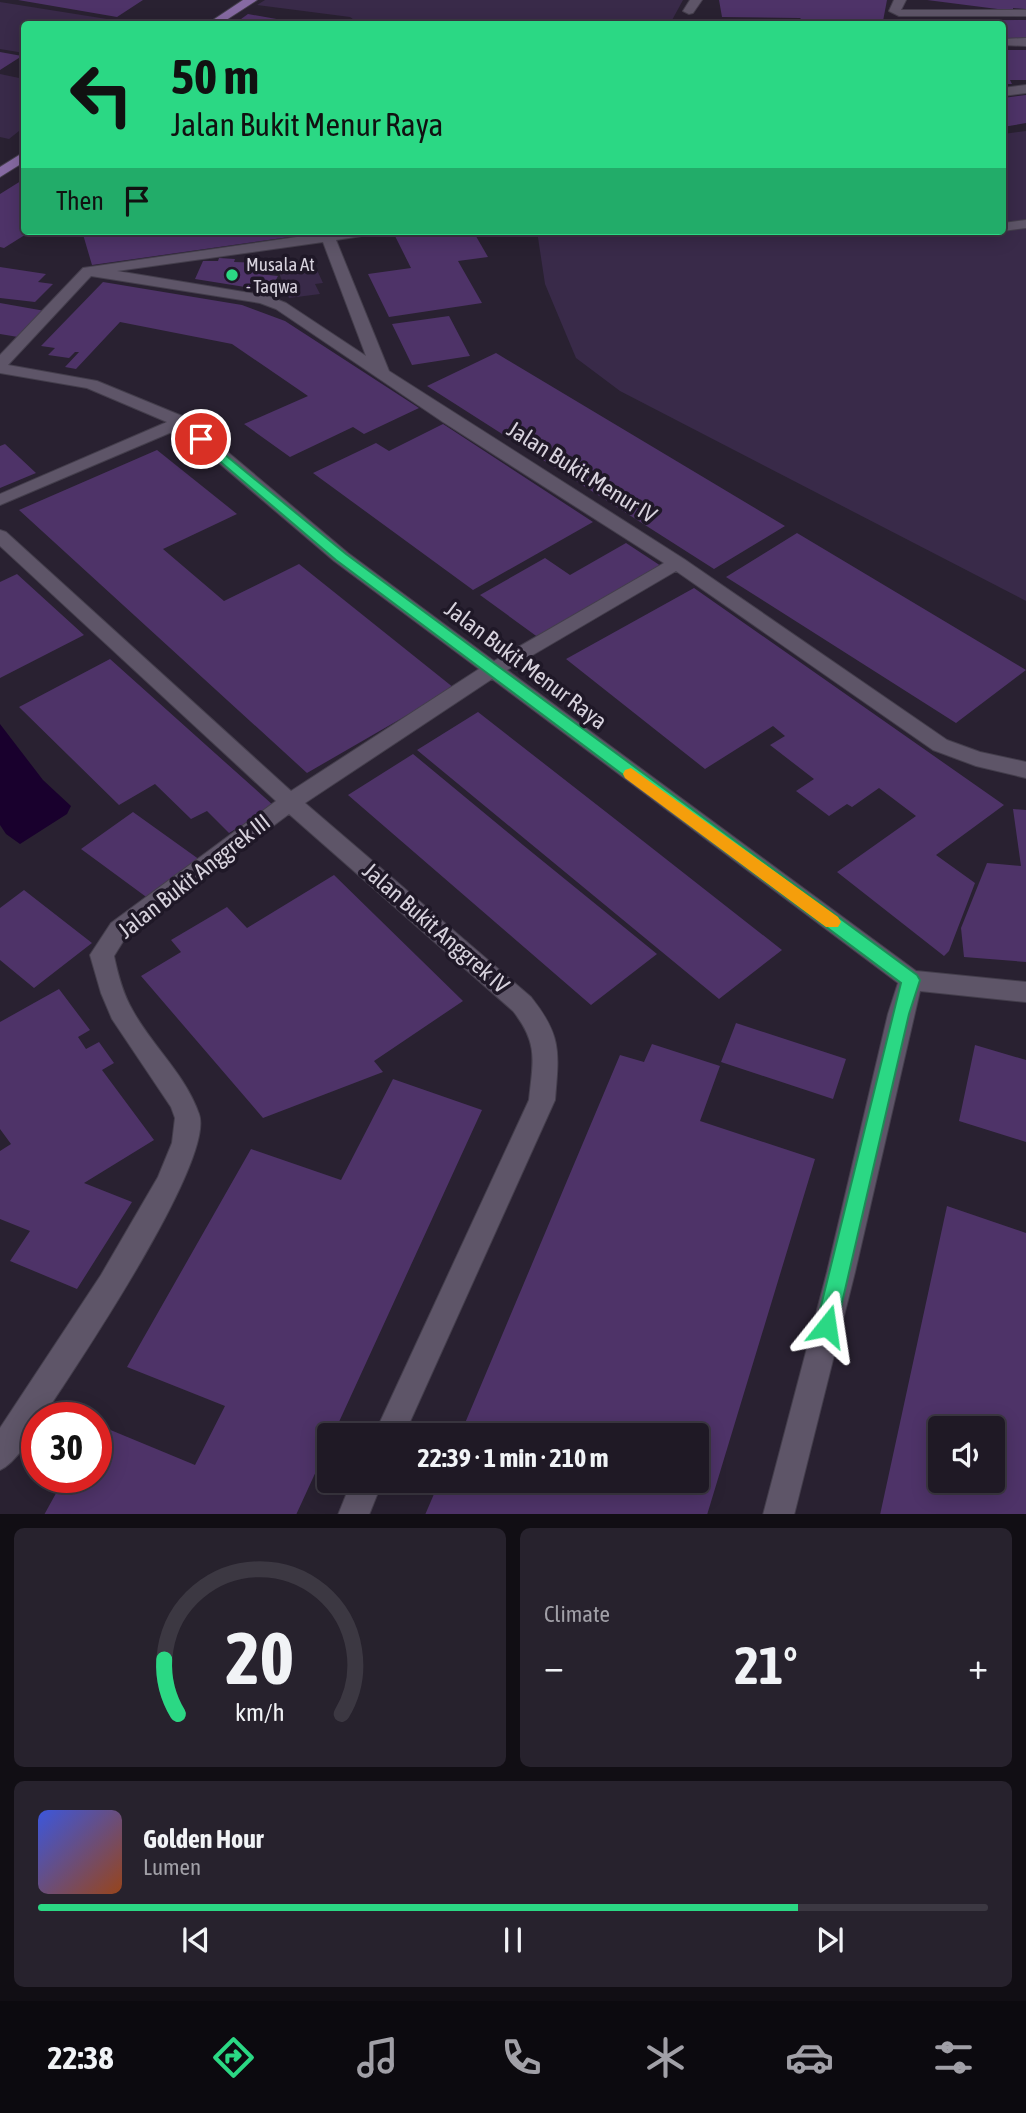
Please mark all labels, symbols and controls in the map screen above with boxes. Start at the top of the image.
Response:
text: 50 m [171,48,259,104]
icon: left [56,49,147,140]
text: Jalan Bukit Menur Raya [171,106,443,143]
icon: arrive [118,182,156,220]
text: Then [56,186,104,216]
place label: Musala At - Taqwa [246,253,315,297]
marker: Musala At - Taqwa [224,267,240,283]
pin [171,409,231,469]
street label: Jalan Bukit Menur IV [503,416,662,529]
icon: arrive [182,420,220,458]
street label: Jalan Bukit Menur Raya [440,596,612,734]
street label: Jalan Bukit Anggrek III [113,809,275,943]
street label: Jalan Bukit Anggrek IV [358,857,515,999]
position arrow [790,1289,864,1363]
speed limit sign: 30 [21,1402,112,1493]
map controls [928,1416,1005,1493]
button: sound [928,1416,1005,1493]
text: 22:39 · 1 min · 210 m [418,1443,608,1473]
text: Climate [544,1601,610,1627]
text: 20 [226,1616,294,1699]
text: 21° [734,1635,798,1695]
text: − [544,1644,564,1687]
text: + [968,1644,988,1687]
text: km/h [235,1697,285,1725]
text: Golden Hour [143,1824,263,1854]
text: Lumen [143,1854,201,1880]
icon: previous [177,1921,215,1959]
icon: pause [494,1921,532,1959]
icon: next [811,1921,849,1959]
icon: directions [209,2033,258,2082]
icon: music [353,2033,402,2082]
icon: phone [497,2033,546,2082]
icon: climate [641,2033,690,2082]
icon: car [785,2033,834,2082]
icon: filters [929,2033,978,2082]
text: 22:38 [48,2039,113,2076]

